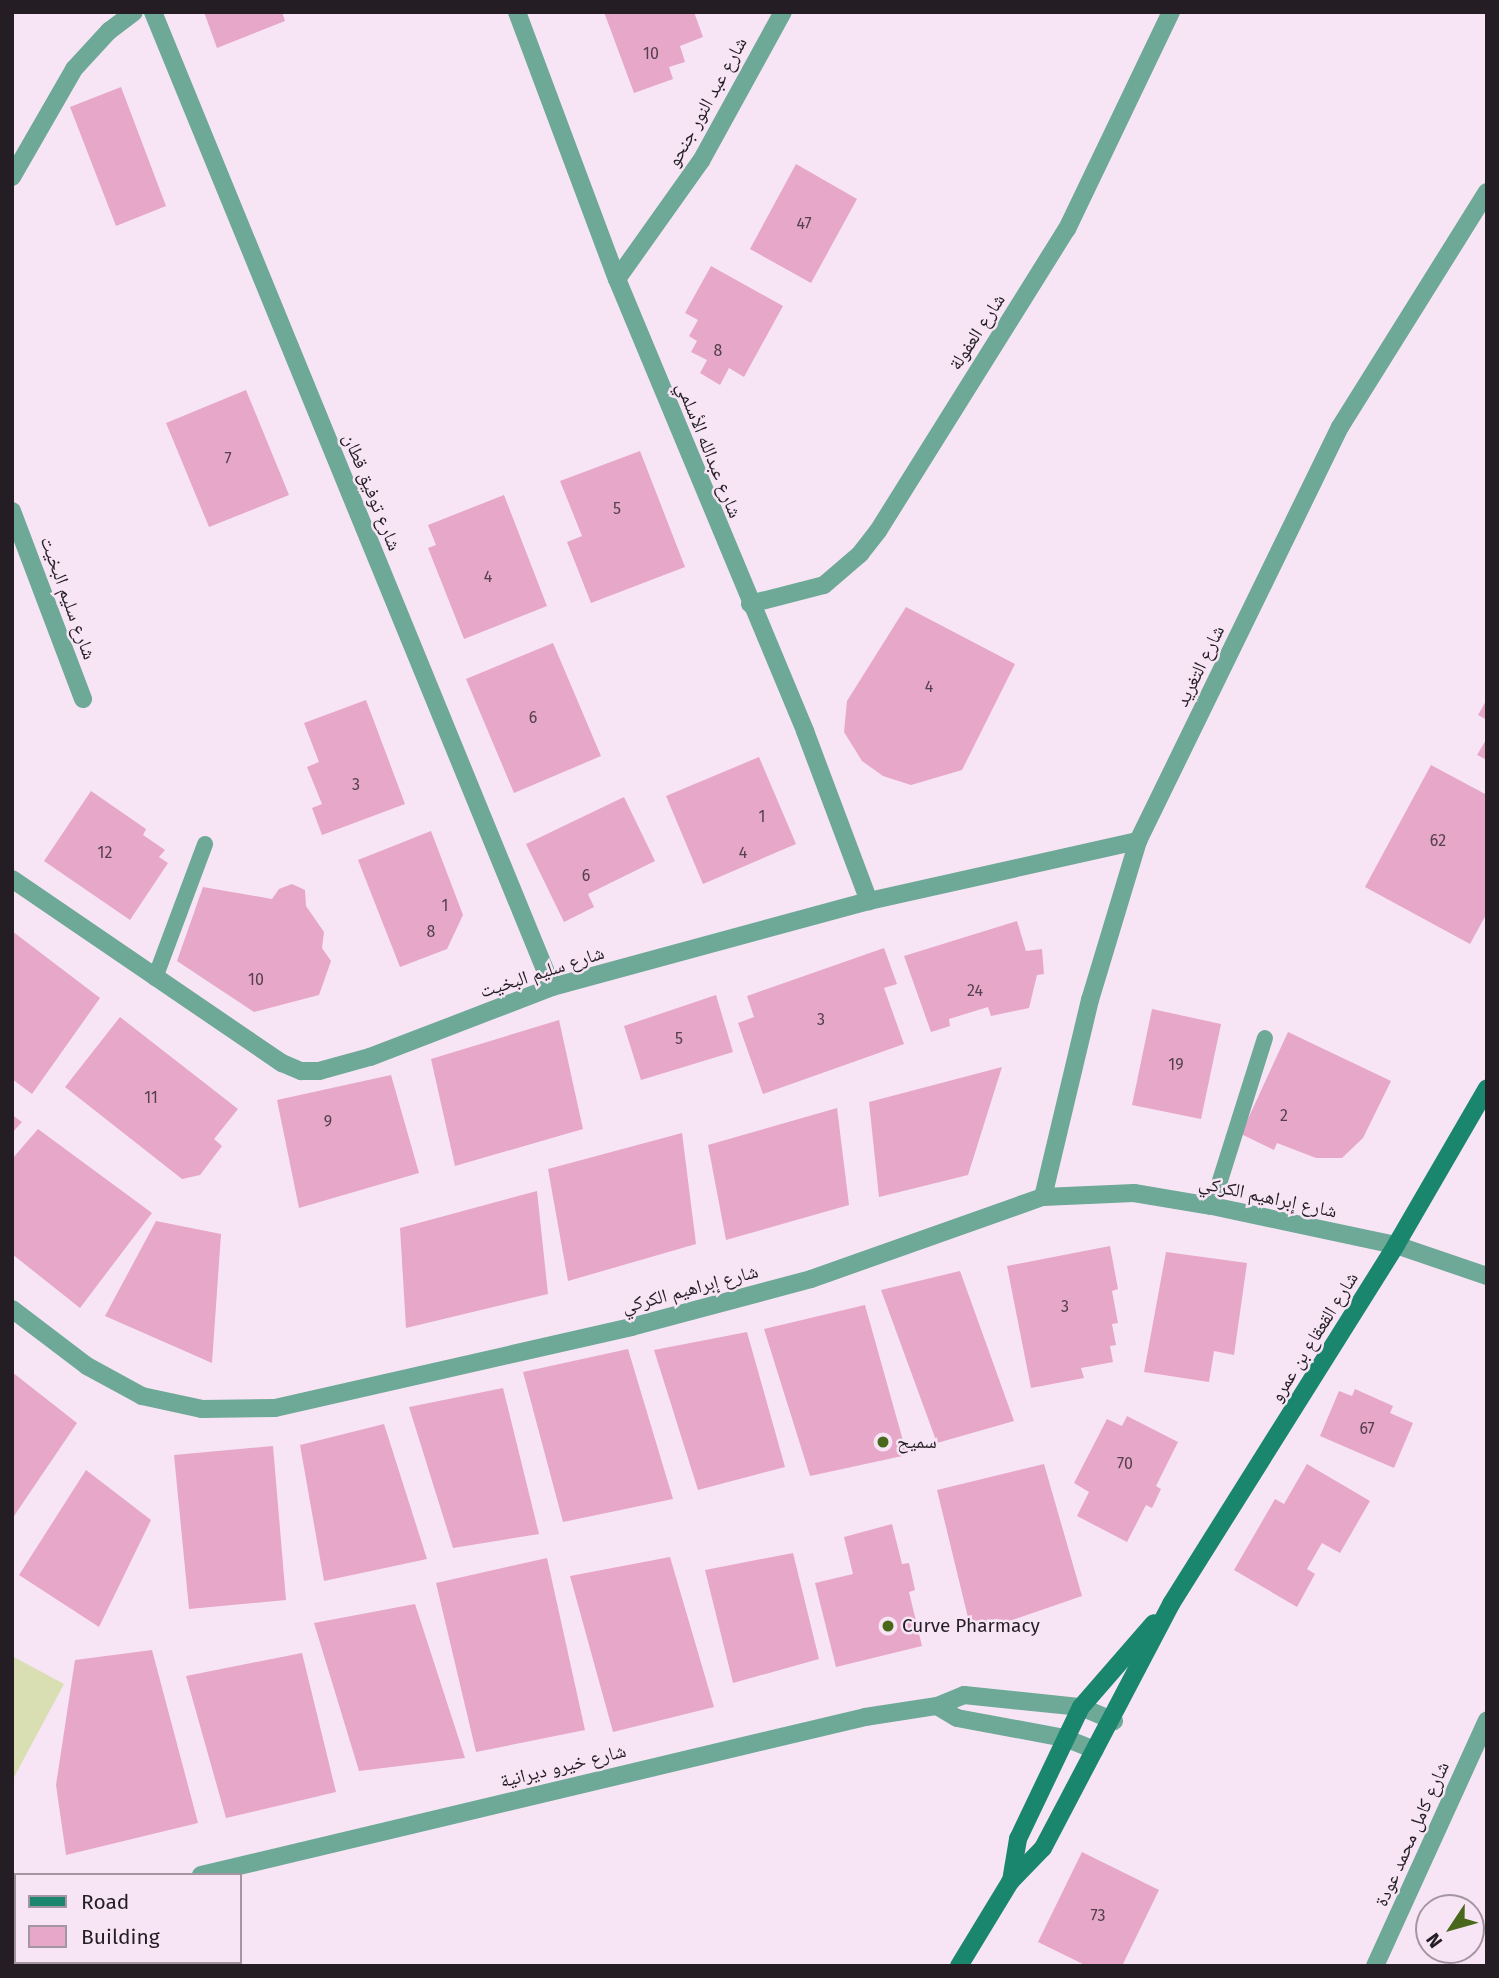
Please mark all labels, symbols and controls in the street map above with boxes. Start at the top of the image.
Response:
street label: شارع عبد النور جنحو [662,33,752,171]
house number: 10 [643,44,659,64]
house number: 47 [796,214,812,234]
street label: شارع العفولة [944,290,1010,374]
house number: 8 [714,341,722,361]
street label: شارع عبدالله الأسلمي [671,379,747,521]
street label: شارع توفيق قطان [338,430,406,554]
house number: 7 [224,449,232,469]
house number: 5 [613,499,621,519]
street label: شارع سليم البخيت [35,533,101,663]
house number: 4 [484,567,492,587]
street label: شارع التغريد [1171,622,1229,710]
house number: 4 [925,677,933,697]
house number: 6 [529,708,537,728]
house number: 3 [352,775,360,795]
house number: 1 [759,807,765,827]
house number: 62 [1430,831,1446,851]
house number: 12 [98,843,112,863]
house number: 4 [739,843,747,863]
house number: 6 [582,866,590,886]
house number: 1 [442,896,448,916]
house number: 8 [427,922,435,942]
street label: شارع سليم البخيت [477,941,607,1003]
house number: 10 [248,970,264,990]
house number: 24 [967,981,983,1001]
house number: 3 [817,1010,825,1030]
house number: 5 [675,1029,683,1049]
house number: 19 [1168,1055,1184,1075]
house number: 11 [144,1088,158,1108]
house number: 2 [1280,1106,1288,1126]
house number: 9 [324,1112,332,1132]
street label: شارع إبراهيم الكركي [1197,1171,1339,1223]
street label: شارع إبراهيم الكركي [619,1260,761,1318]
street label: شارع القعقاع بن عمرو [1265,1268,1363,1406]
house number: 3 [1061,1297,1069,1317]
house number: 67 [1359,1419,1375,1439]
place label: سميح [897,1431,937,1453]
marker: سميح [875,1434,891,1450]
house number: 70 [1117,1454,1133,1474]
place label: Curve Pharmacy [902,1615,1040,1637]
marker: Curve Pharmacy [880,1618,896,1634]
street label: شارع خيرو ديرانية [498,1739,628,1793]
street label: شارع كامل محمد عودة [1370,1758,1454,1910]
legend [14,1873,242,1964]
text: Road [81,1889,129,1915]
north arrow [1415,1894,1485,1964]
house number: 73 [1091,1906,1105,1926]
text: Building [81,1924,160,1950]
text: N [1421,1929,1447,1952]

